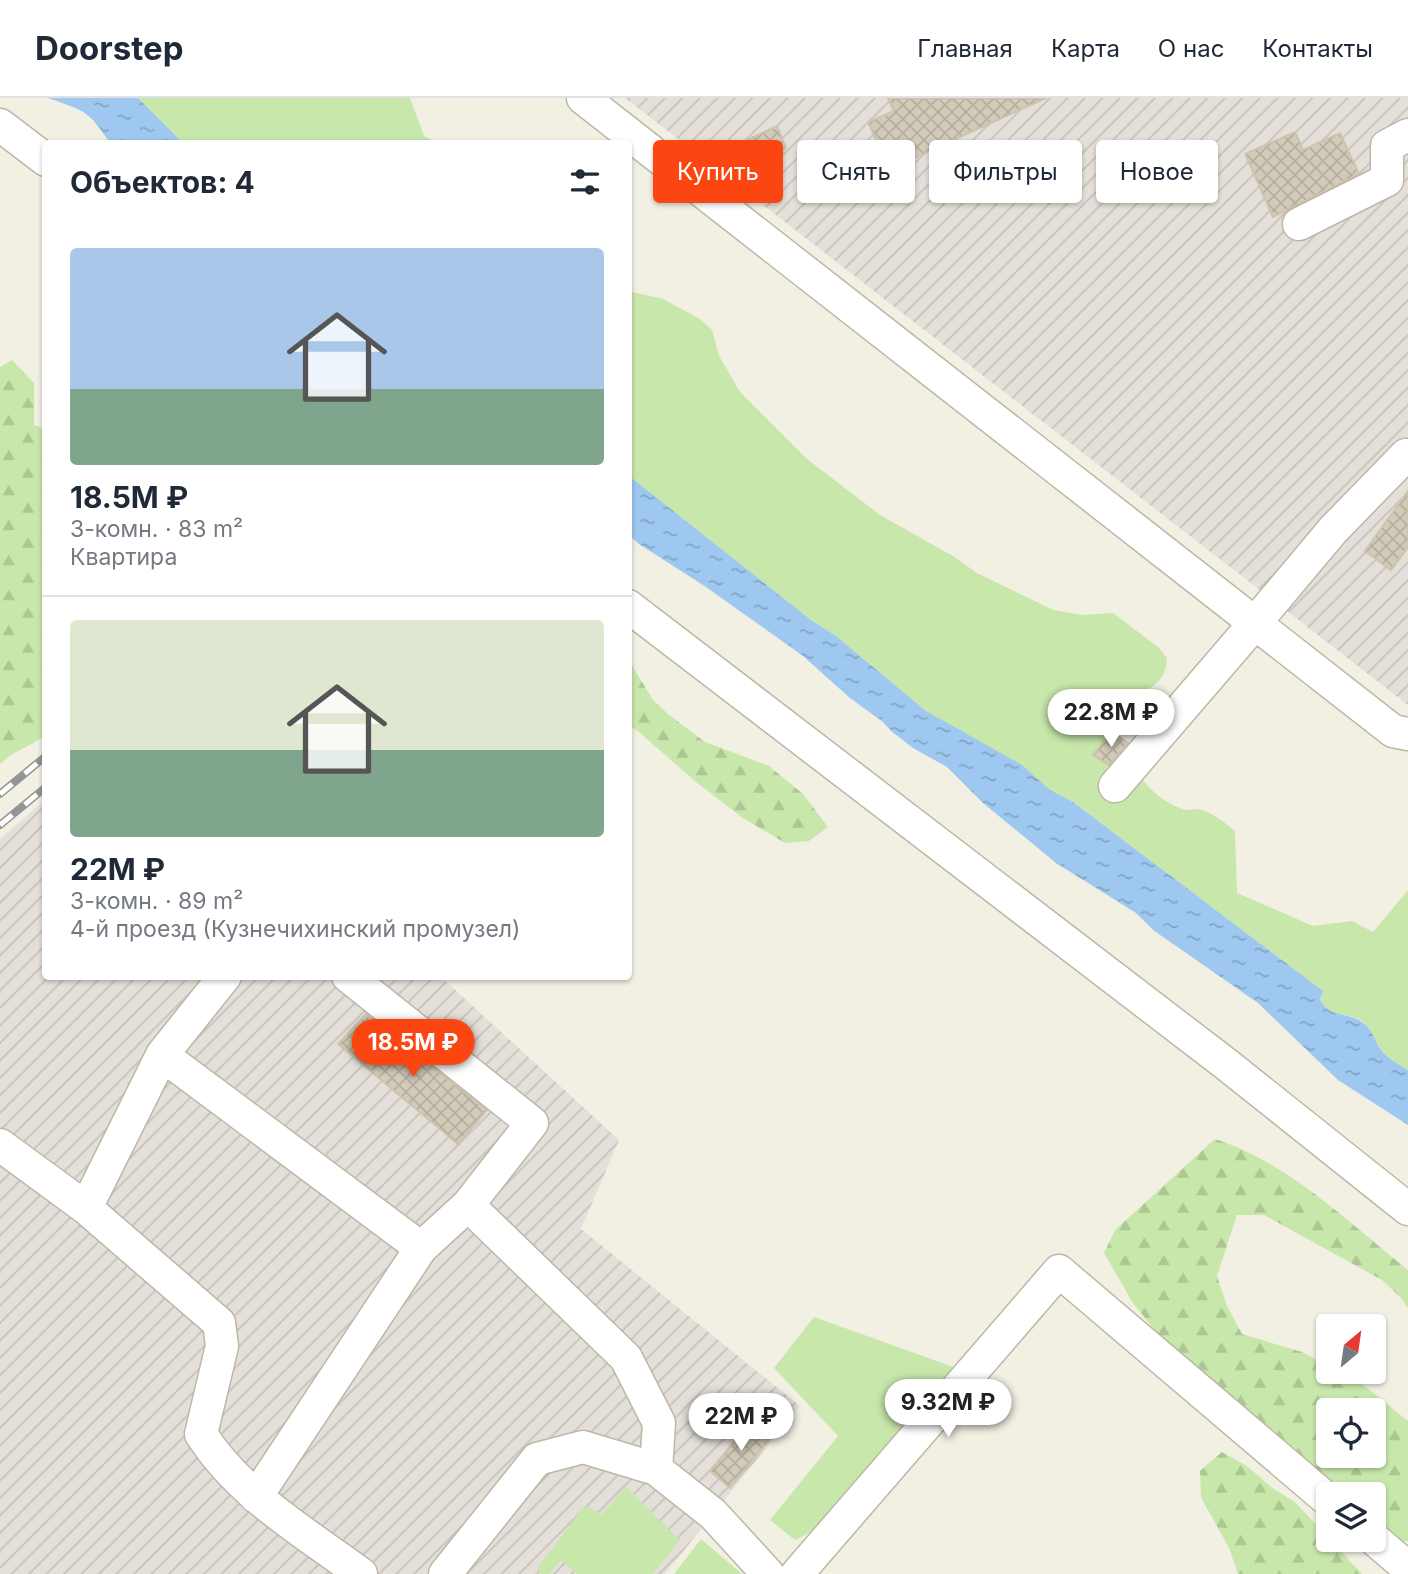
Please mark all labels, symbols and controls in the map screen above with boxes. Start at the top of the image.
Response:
text: Doorstep [35,28,183,68]
text: Главная [917,34,1013,63]
text: Карта [1051,34,1120,63]
text: О нас [1158,34,1224,63]
text: Контакты [1262,34,1373,63]
chip: Купить [653,140,783,203]
chip: Снять [797,140,915,203]
chip: Фильтры [929,140,1082,203]
chip: Новое [1096,140,1218,203]
icon: filters [566,163,604,201]
text: Объектов: 4 [70,164,255,200]
icon: home [274,294,400,420]
text: 18.5M ₽ [70,479,188,515]
text: 3-комн. · 83 m² [70,515,243,543]
text: Квартира [70,543,177,571]
icon: home [274,666,400,792]
pin: 22.8M ₽ [1046,690,1176,749]
text: 22.8M ₽ [1064,698,1158,726]
text: 22M ₽ [70,851,165,887]
text: 3-комн. · 89 m² [70,887,243,915]
text: 4-й проезд (Кузнечихинский промузел) [70,915,521,943]
pin: 18.5M ₽ [348,1020,478,1079]
text: 18.5M ₽ [368,1028,458,1056]
north arrow [1316,1314,1386,1384]
map controls [1316,1314,1386,1552]
pin: 9.32M ₽ [883,1380,1013,1439]
text: 9.32M ₽ [901,1388,995,1416]
pin: 22M ₽ [692,1394,790,1453]
button: locate [1316,1398,1386,1468]
text: 22M ₽ [705,1402,777,1430]
button: layers [1316,1482,1386,1552]

